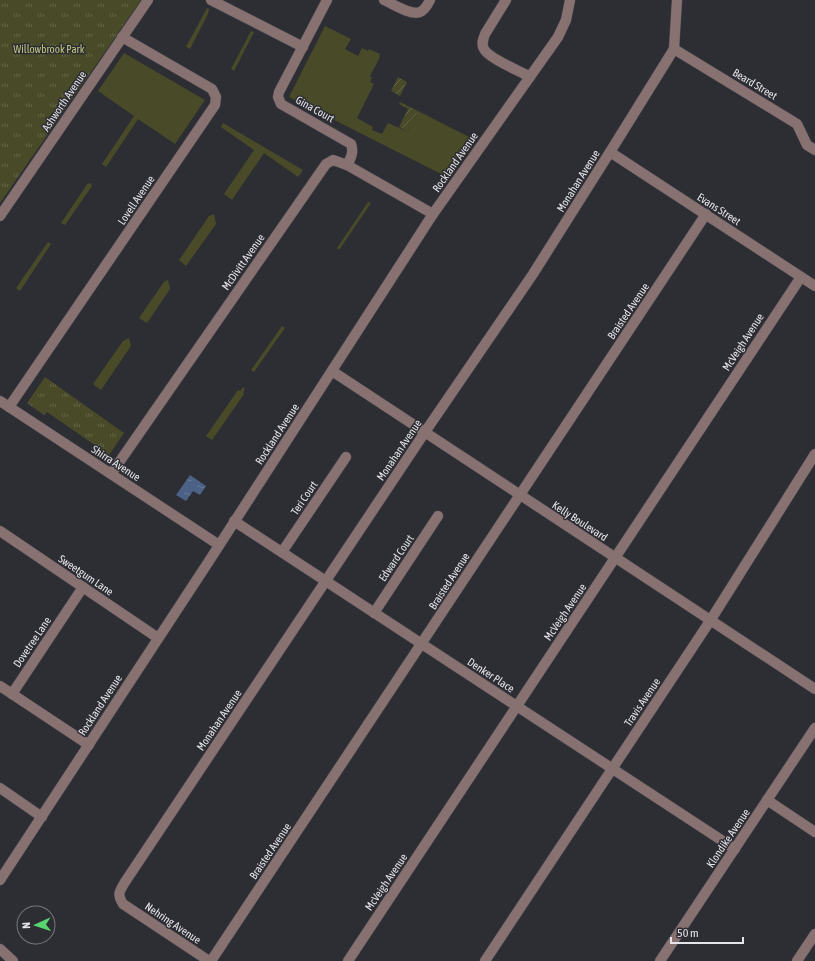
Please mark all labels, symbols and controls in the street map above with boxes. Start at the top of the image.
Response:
park label: Willowbrook Park [13,43,85,55]
street label: Beard Street [731,66,779,102]
street label: Ashworth Avenue [40,69,89,133]
street label: Gina Court [294,94,336,124]
street label: Rockland Avenue [430,130,480,194]
street label: Monahan Avenue [554,148,602,214]
street label: Lovell Avenue [115,173,157,227]
street label: Evans Street [695,191,743,227]
street label: McDivitt Avenue [219,232,267,292]
street label: Braisted Avenue [605,281,651,341]
street label: McVeigh Avenue [720,311,766,373]
street label: Rockland Avenue [253,401,301,467]
street label: Monahan Avenue [374,417,424,483]
street label: Shirra Avenue [89,443,143,483]
street label: Teri Court [288,479,320,517]
street label: Kelly Boulevard [550,499,610,543]
street label: Edward Court [376,533,416,583]
street label: Braisted Avenue [426,551,472,611]
street label: Sweetgum Lane [56,552,116,598]
street label: McVeigh Avenue [542,581,588,643]
street label: Dovetree Lane [11,615,53,669]
street label: Denker Place [465,655,517,695]
street label: Rockland Avenue [76,672,124,738]
street label: Travis Avenue [622,676,662,728]
street label: Monahan Avenue [194,687,244,753]
street label: Klondike Avenue [704,806,752,870]
street label: Braisted Avenue [247,821,293,881]
street label: McVeigh Avenue [363,851,409,913]
street label: Nehring Avenue [143,900,203,946]
north arrow [16,905,56,945]
scale bar [671,919,743,945]
text: N [20,922,32,929]
text: 50 m [677,926,699,940]

